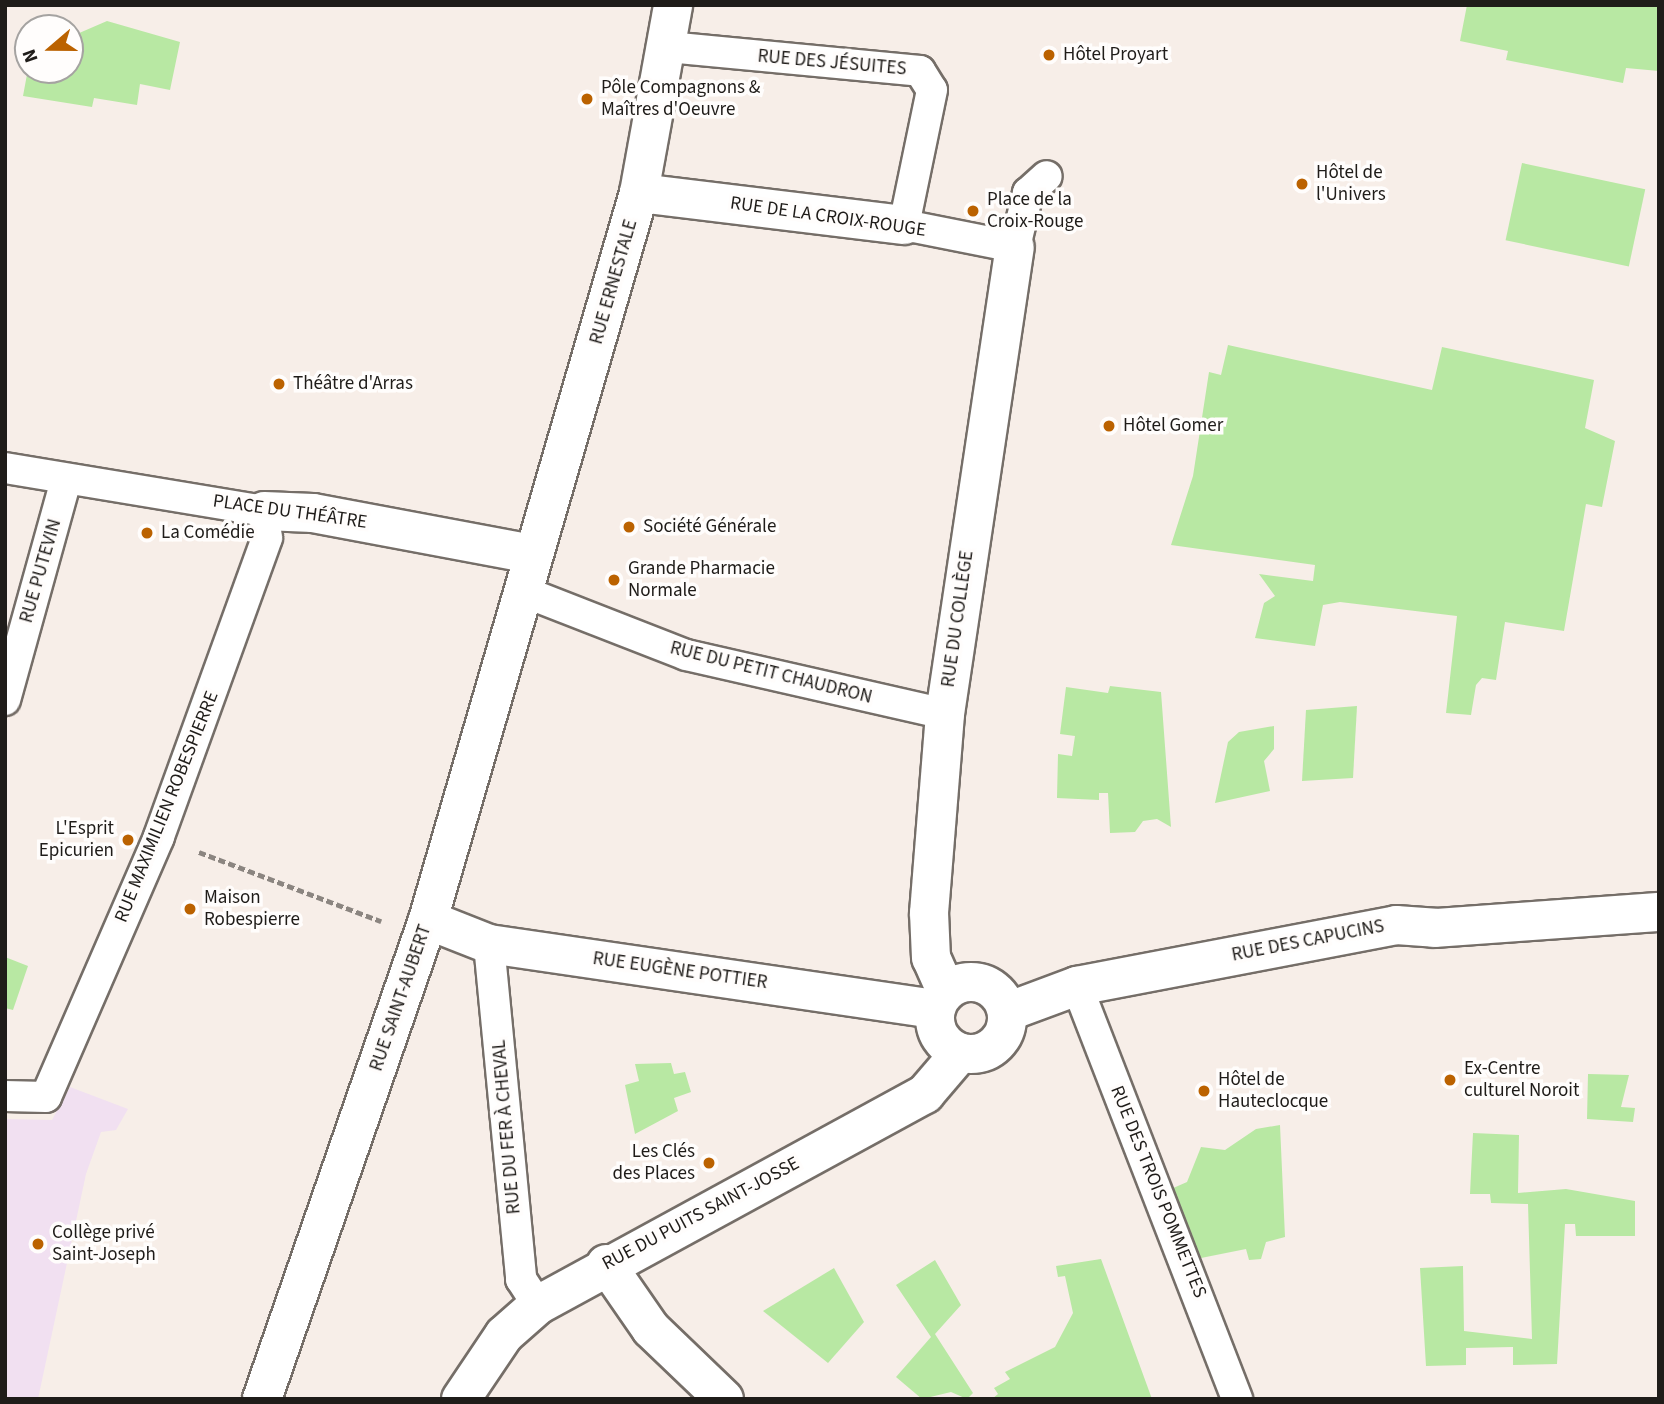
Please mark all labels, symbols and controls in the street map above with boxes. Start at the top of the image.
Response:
north arrow [14,14,84,84]
place label: Hôtel Proyart [1063,44,1168,66]
text: N [16,45,46,66]
street label: RUE DES JÉSUITES [757,45,907,81]
marker: Hôtel Proyart [1041,47,1057,63]
place label: Pôle Compagnons & Maîtres d'Oeuvre [601,77,760,121]
marker: Pôle Compagnons & Maîtres d'Oeuvre [579,91,595,107]
place label: Hôtel de l'Univers [1316,162,1386,206]
marker: Hôtel de l'Univers [1294,176,1310,192]
place label: Place de la Croix-Rouge [987,189,1083,233]
street label: RUE DE LA CROIX-ROUGE [729,192,927,242]
marker: Place de la Croix-Rouge [965,203,981,219]
street label: RUE ERNESTALE [585,217,643,347]
place label: Théâtre d'Arras [293,373,413,395]
marker: Théâtre d'Arras [271,376,287,392]
place label: Hôtel Gomer [1123,415,1223,437]
marker: Hôtel Gomer [1101,418,1117,434]
street label: PLACE DU THÉÂTRE [211,490,369,534]
street label: RUE PUTEVIN [15,516,67,626]
place label: Société Générale [643,516,776,538]
marker: Société Générale [621,519,637,535]
place label: La Comédie [161,522,255,544]
marker: La Comédie [139,525,155,541]
street label: RUE DU COLLÈGE [937,549,979,689]
place label: Grande Pharmacie Normale [628,558,775,602]
marker: Grande Pharmacie Normale [606,572,622,588]
street label: RUE DU PETIT CHAUDRON [668,637,874,709]
street label: RUE MAXIMILIEN ROBESPIERRE [110,688,224,926]
place label: L'Esprit Epicurien [39,818,114,862]
marker: L'Esprit Epicurien [120,832,136,848]
place label: Maison Robespierre [204,887,300,931]
marker: Maison Robespierre [182,901,198,917]
street label: RUE DES CAPUCINS [1230,915,1386,967]
street label: RUE SAINT-AUBERT [365,922,437,1074]
street label: RUE EUGÈNE POTTIER [591,947,769,995]
street label: RUE DU FER À CHEVAL [488,1039,526,1215]
place label: Ex-Centre culturel Noroit [1464,1058,1579,1102]
place label: Hôtel de Hauteclocque [1218,1069,1328,1113]
marker: Ex-Centre culturel Noroit [1442,1072,1458,1088]
street label: RUE DES TROIS POMMETTES [1105,1083,1211,1301]
marker: Hôtel de Hauteclocque [1196,1083,1212,1099]
place label: Les Clés des Places [612,1141,695,1185]
street label: RUE DU PUITS SAINT-JOSSE [599,1152,803,1276]
marker: Les Clés des Places [701,1155,717,1171]
place label: Collège privé Saint-Joseph [52,1222,156,1266]
marker: Collège privé Saint-Joseph [30,1236,46,1252]

